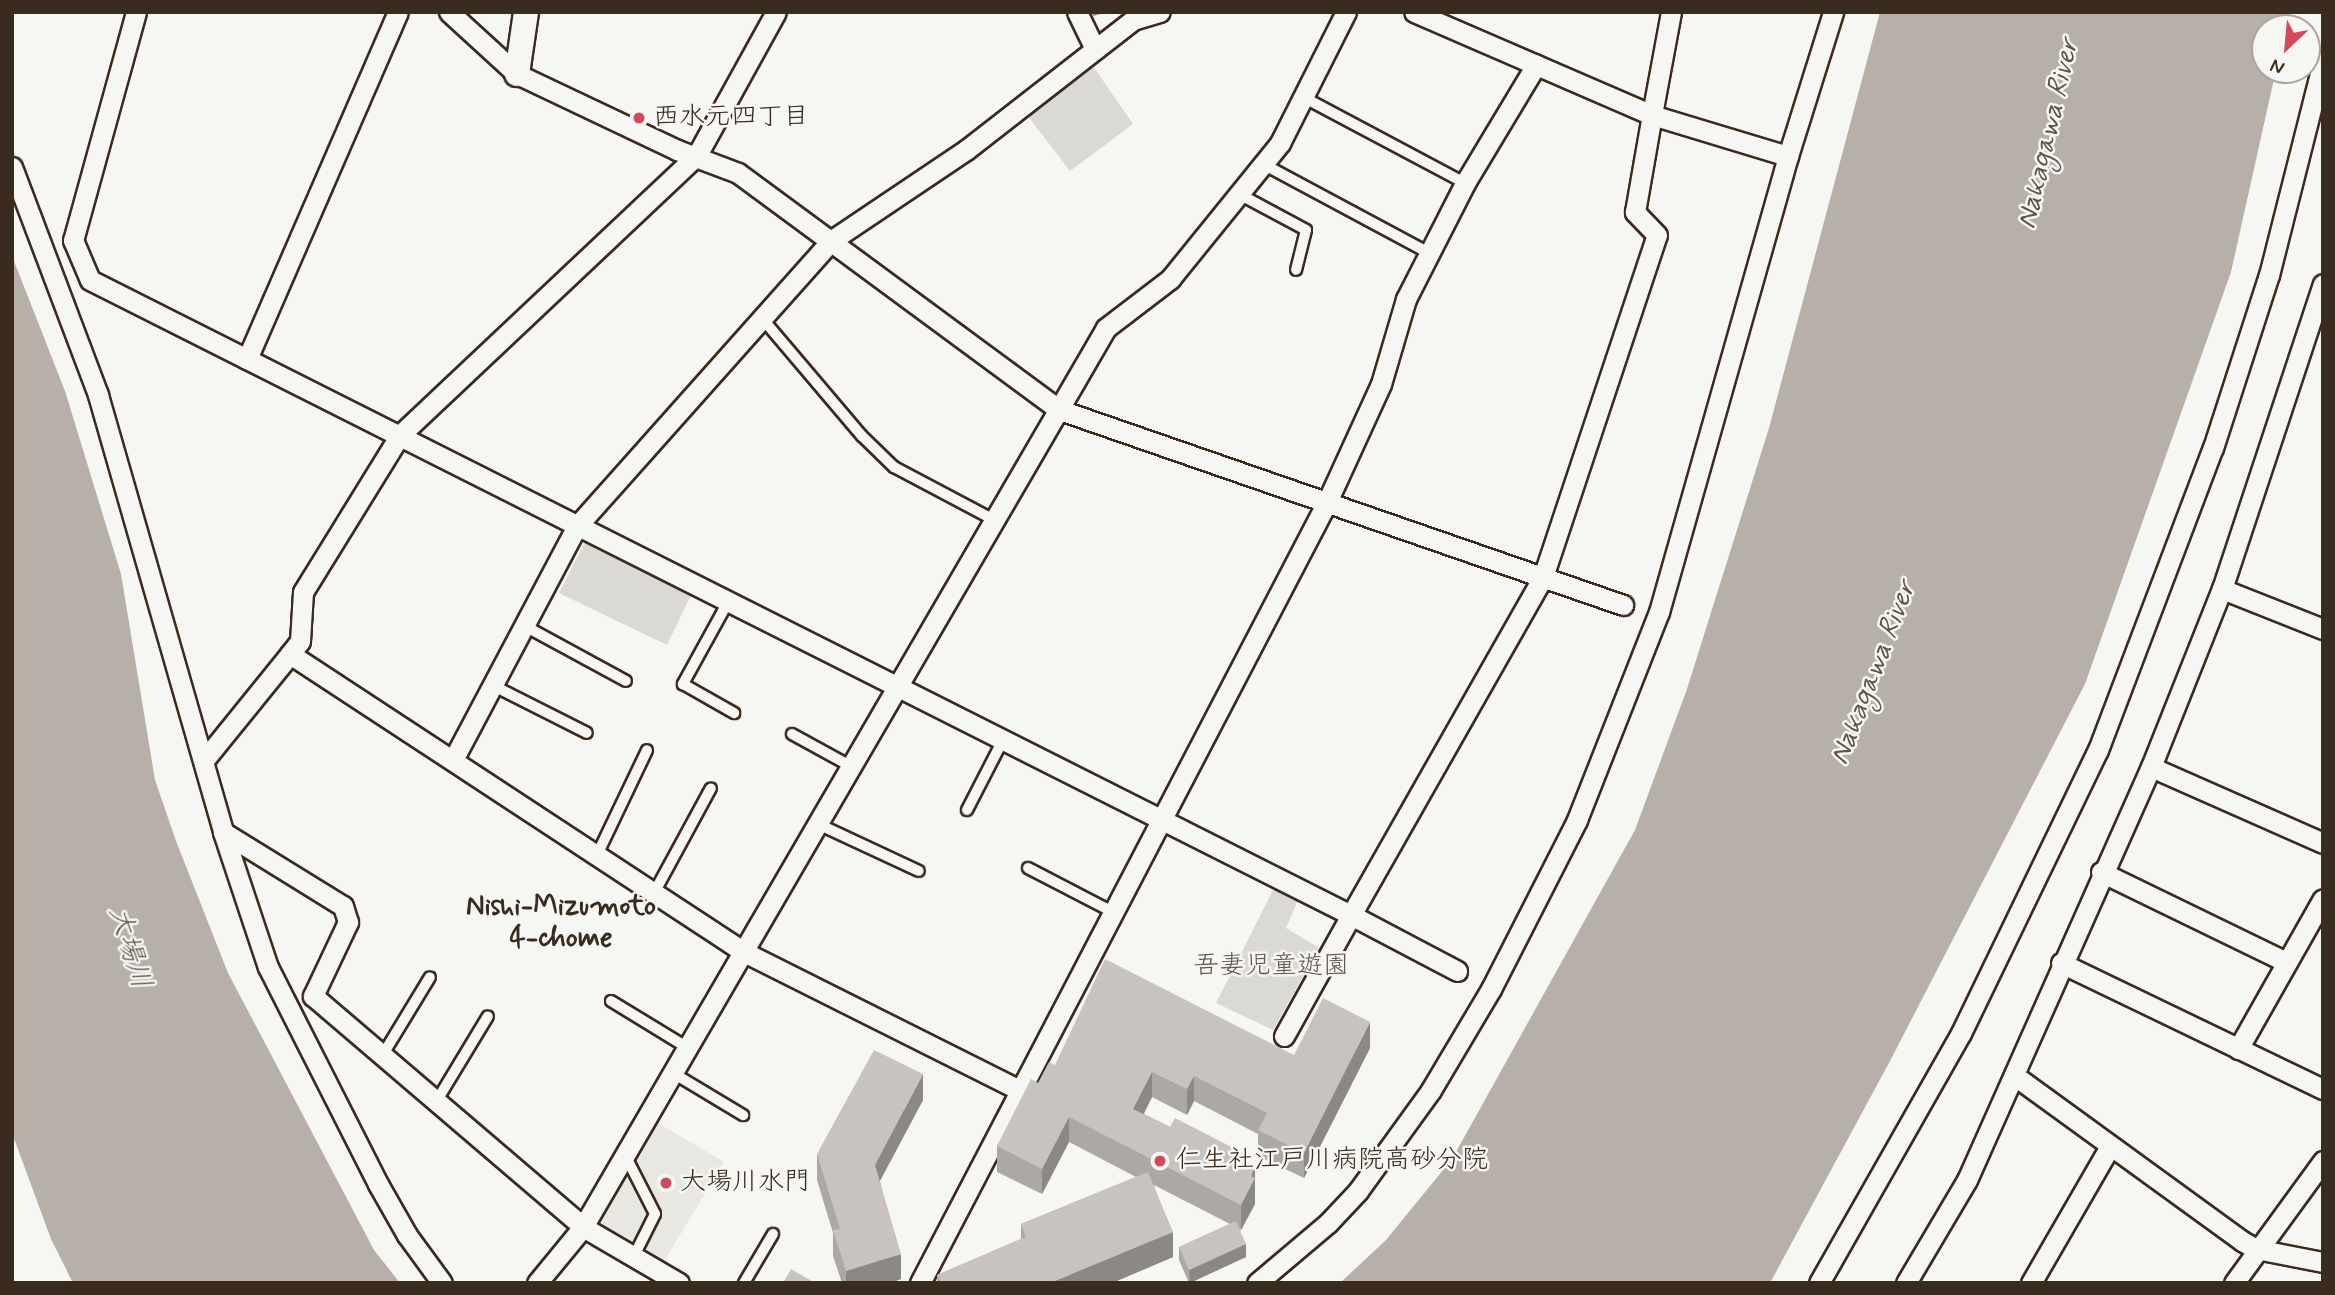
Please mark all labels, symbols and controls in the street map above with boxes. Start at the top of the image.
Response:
north arrow [2251,14,2321,84]
water label: Nakagawa River [2010,34,2088,234]
text: N [2266,53,2289,81]
place label: 西水元四丁目 [653,102,809,134]
marker: 西水元四丁目 [631,110,647,126]
water label: Nakagawa River [1823,575,1925,771]
district label: Nishi-Mizumoto 4-chome [466,890,656,956]
water label: 大場川 [101,903,157,993]
park label: 吾妻児童遊園 [1193,951,1349,983]
place label: 仁生社江戸川病院高砂分院 [1176,1145,1488,1177]
marker: 仁生社江戸川病院高砂分院 [1150,1151,1170,1171]
place label: 大場川水門 [680,1167,810,1199]
marker: 大場川水門 [658,1175,674,1191]

